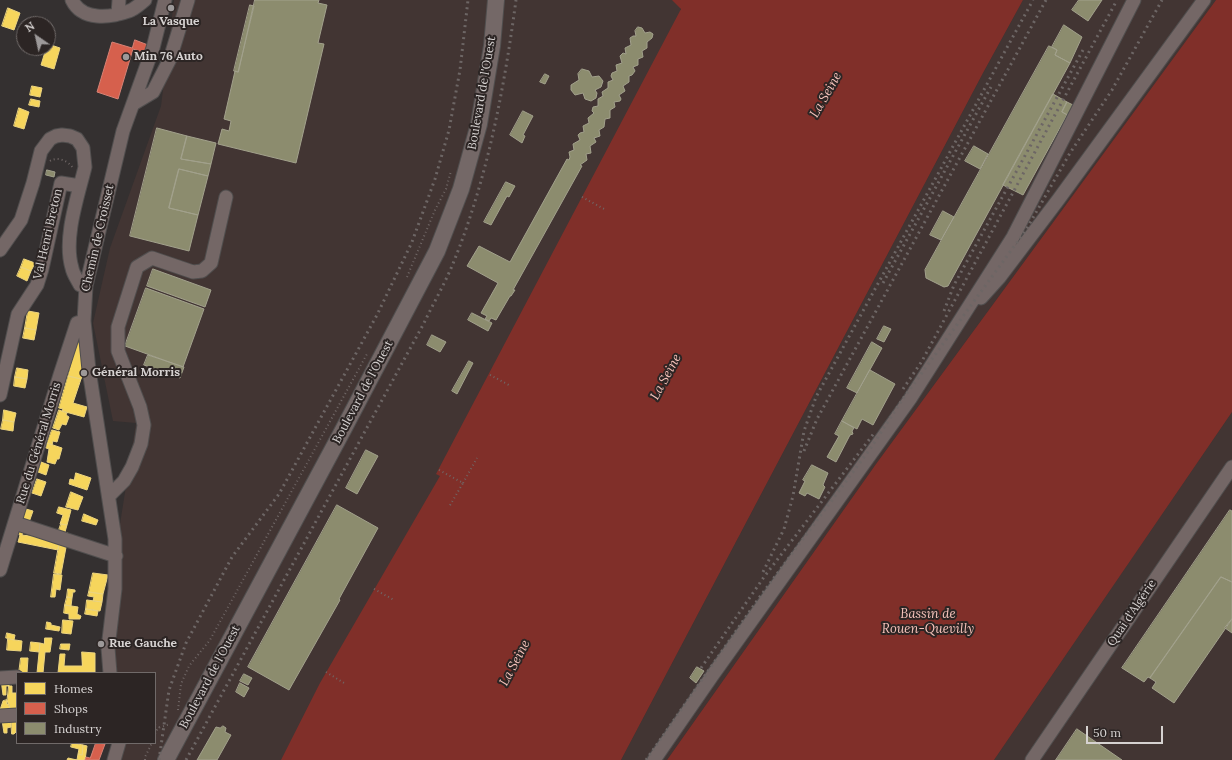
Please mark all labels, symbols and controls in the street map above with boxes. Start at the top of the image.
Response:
marker: La Vasque [166,3,176,13]
place label: La Vasque [142,15,200,29]
north arrow [16,16,56,56]
text: N [22,19,37,35]
street label: Boulevard de l'Ouest [465,35,499,151]
place label: Min 76 Auto [134,50,203,64]
marker: Min 76 Auto [121,52,131,62]
water label: La Seine [807,69,845,121]
street label: Chemin de Croisset [79,183,117,293]
street label: Val Henri Breton [31,187,65,281]
street label: Boulevard de l'Ouest [330,338,396,446]
water label: La Seine [647,351,685,403]
place label: Général Morris [92,366,180,380]
marker: Général Morris [79,368,89,378]
street label: Rue du Général Morris [14,381,64,505]
street label: Quai d'Algérie [1104,577,1160,649]
water label: Bassin de Rouen-Quevilly [882,606,974,637]
street label: Boulevard de l'Ouest [177,623,243,731]
place label: Rue Gauche [109,637,177,651]
water label: La Seine [496,637,534,689]
marker: Rue Gauche [96,639,106,649]
legend [16,672,156,744]
text: Homes [54,681,93,696]
text: Shops [54,701,88,716]
scale bar [1088,718,1165,744]
text: Industry [54,721,101,736]
text: 50 m [1093,725,1121,740]

